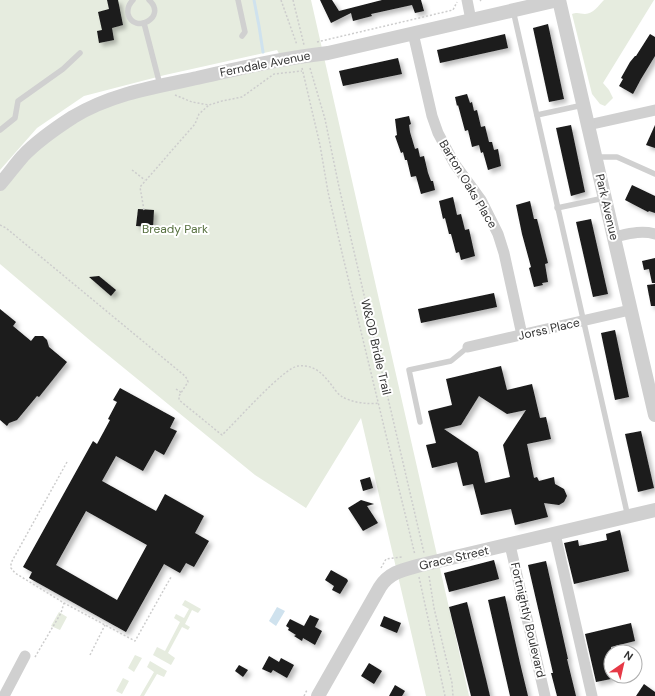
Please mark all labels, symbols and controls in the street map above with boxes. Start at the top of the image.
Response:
street label: Ferndale Avenue [218,47,312,81]
street label: Barton Oaks Place [435,137,501,231]
street label: Park Avenue [592,172,622,242]
park label: Bready Park [142,221,208,237]
street label: W&OD Bridle Trail [357,298,395,396]
street label: Jorss Place [517,314,582,344]
street label: Grace Street [418,542,491,574]
street label: Fortnightly Boulevard [507,561,549,679]
north arrow [603,644,643,684]
text: N [621,648,636,664]

